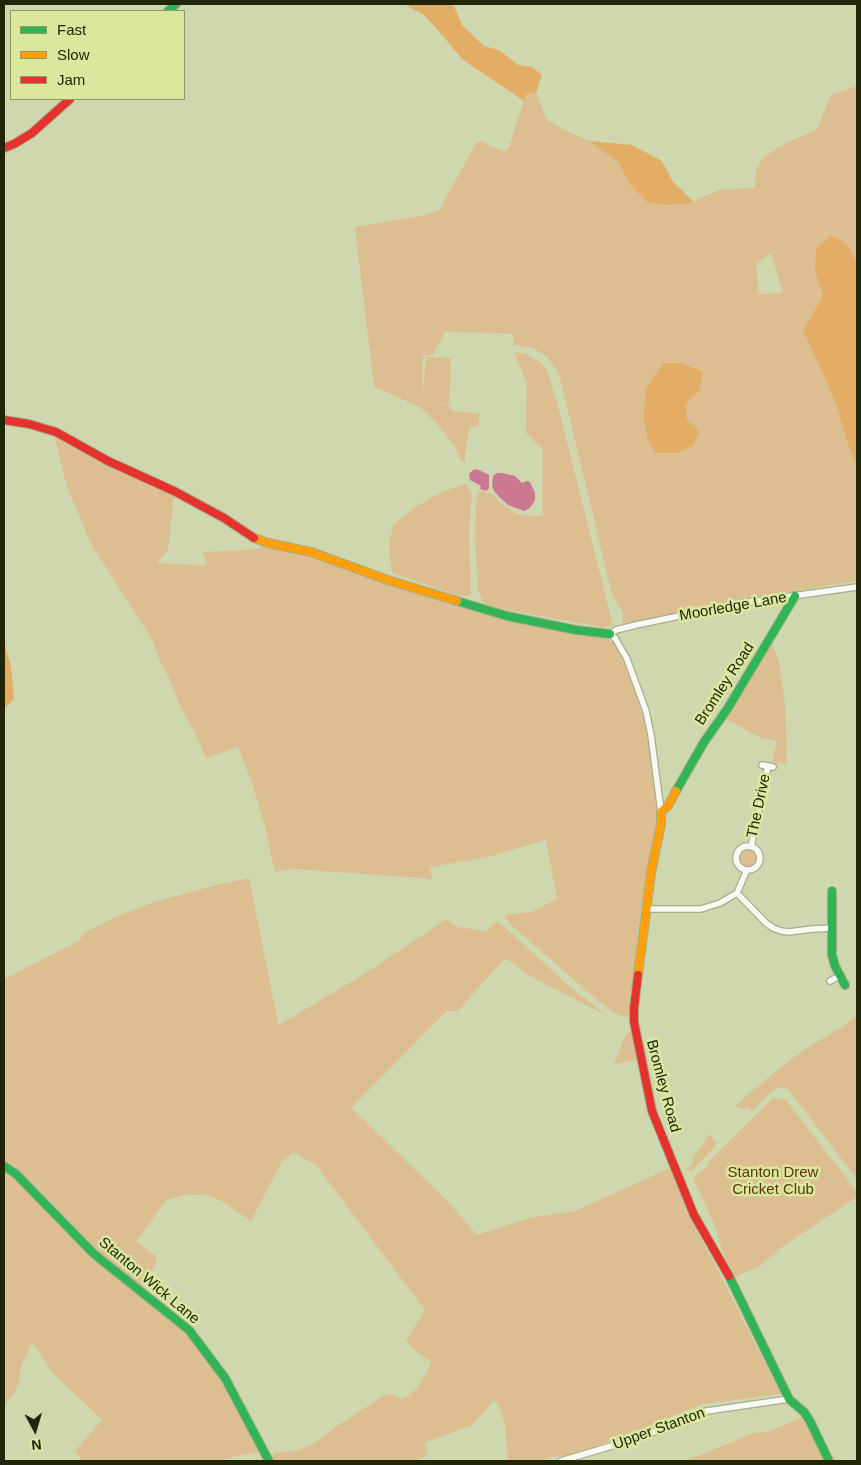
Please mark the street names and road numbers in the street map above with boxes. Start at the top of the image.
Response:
street label: Moorledge Lane [678,589,788,625]
street label: Bromley Road [692,639,758,729]
street label: The Drive [743,772,775,840]
street label: Bromley Road [642,1038,684,1134]
street label: Stanton Wick Lane [95,1234,203,1328]
street label: Upper Stanton [610,1404,708,1454]

